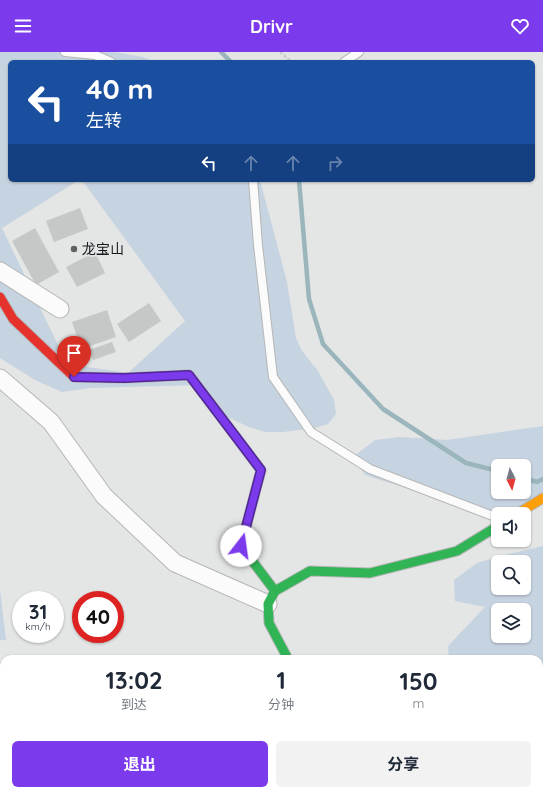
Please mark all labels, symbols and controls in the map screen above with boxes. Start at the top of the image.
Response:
icon: menu [12,15,34,37]
text: Drivr [250,15,293,38]
icon: heart [509,15,531,37]
text: 40 m [86,71,153,106]
icon: left [20,76,72,128]
text: 左转 [86,109,122,132]
icon: left [198,152,220,174]
icon: ahead [240,152,262,174]
icon: ahead [282,152,304,174]
icon: right [324,152,346,174]
place label: 龙宝山 [82,240,124,258]
marker: 龙宝山 [69,244,79,254]
pin [57,336,91,377]
icon: arrive [63,342,85,364]
north arrow [491,459,531,499]
map controls [491,459,531,643]
button: sound [491,507,531,547]
position arrow [220,525,262,567]
button: search [491,555,531,595]
speed limit sign: 40 [72,591,124,643]
text: 31 [29,599,47,624]
button: layers [491,603,531,643]
text: km/h [25,620,51,633]
text: 13:02 [105,665,163,695]
text: 1 [276,665,286,695]
text: 150 [400,666,438,696]
text: m [413,695,424,711]
text: 到达 [121,696,147,712]
text: 分钟 [268,696,294,712]
button: 退出 [12,741,268,787]
button: 分享 [276,741,531,787]

